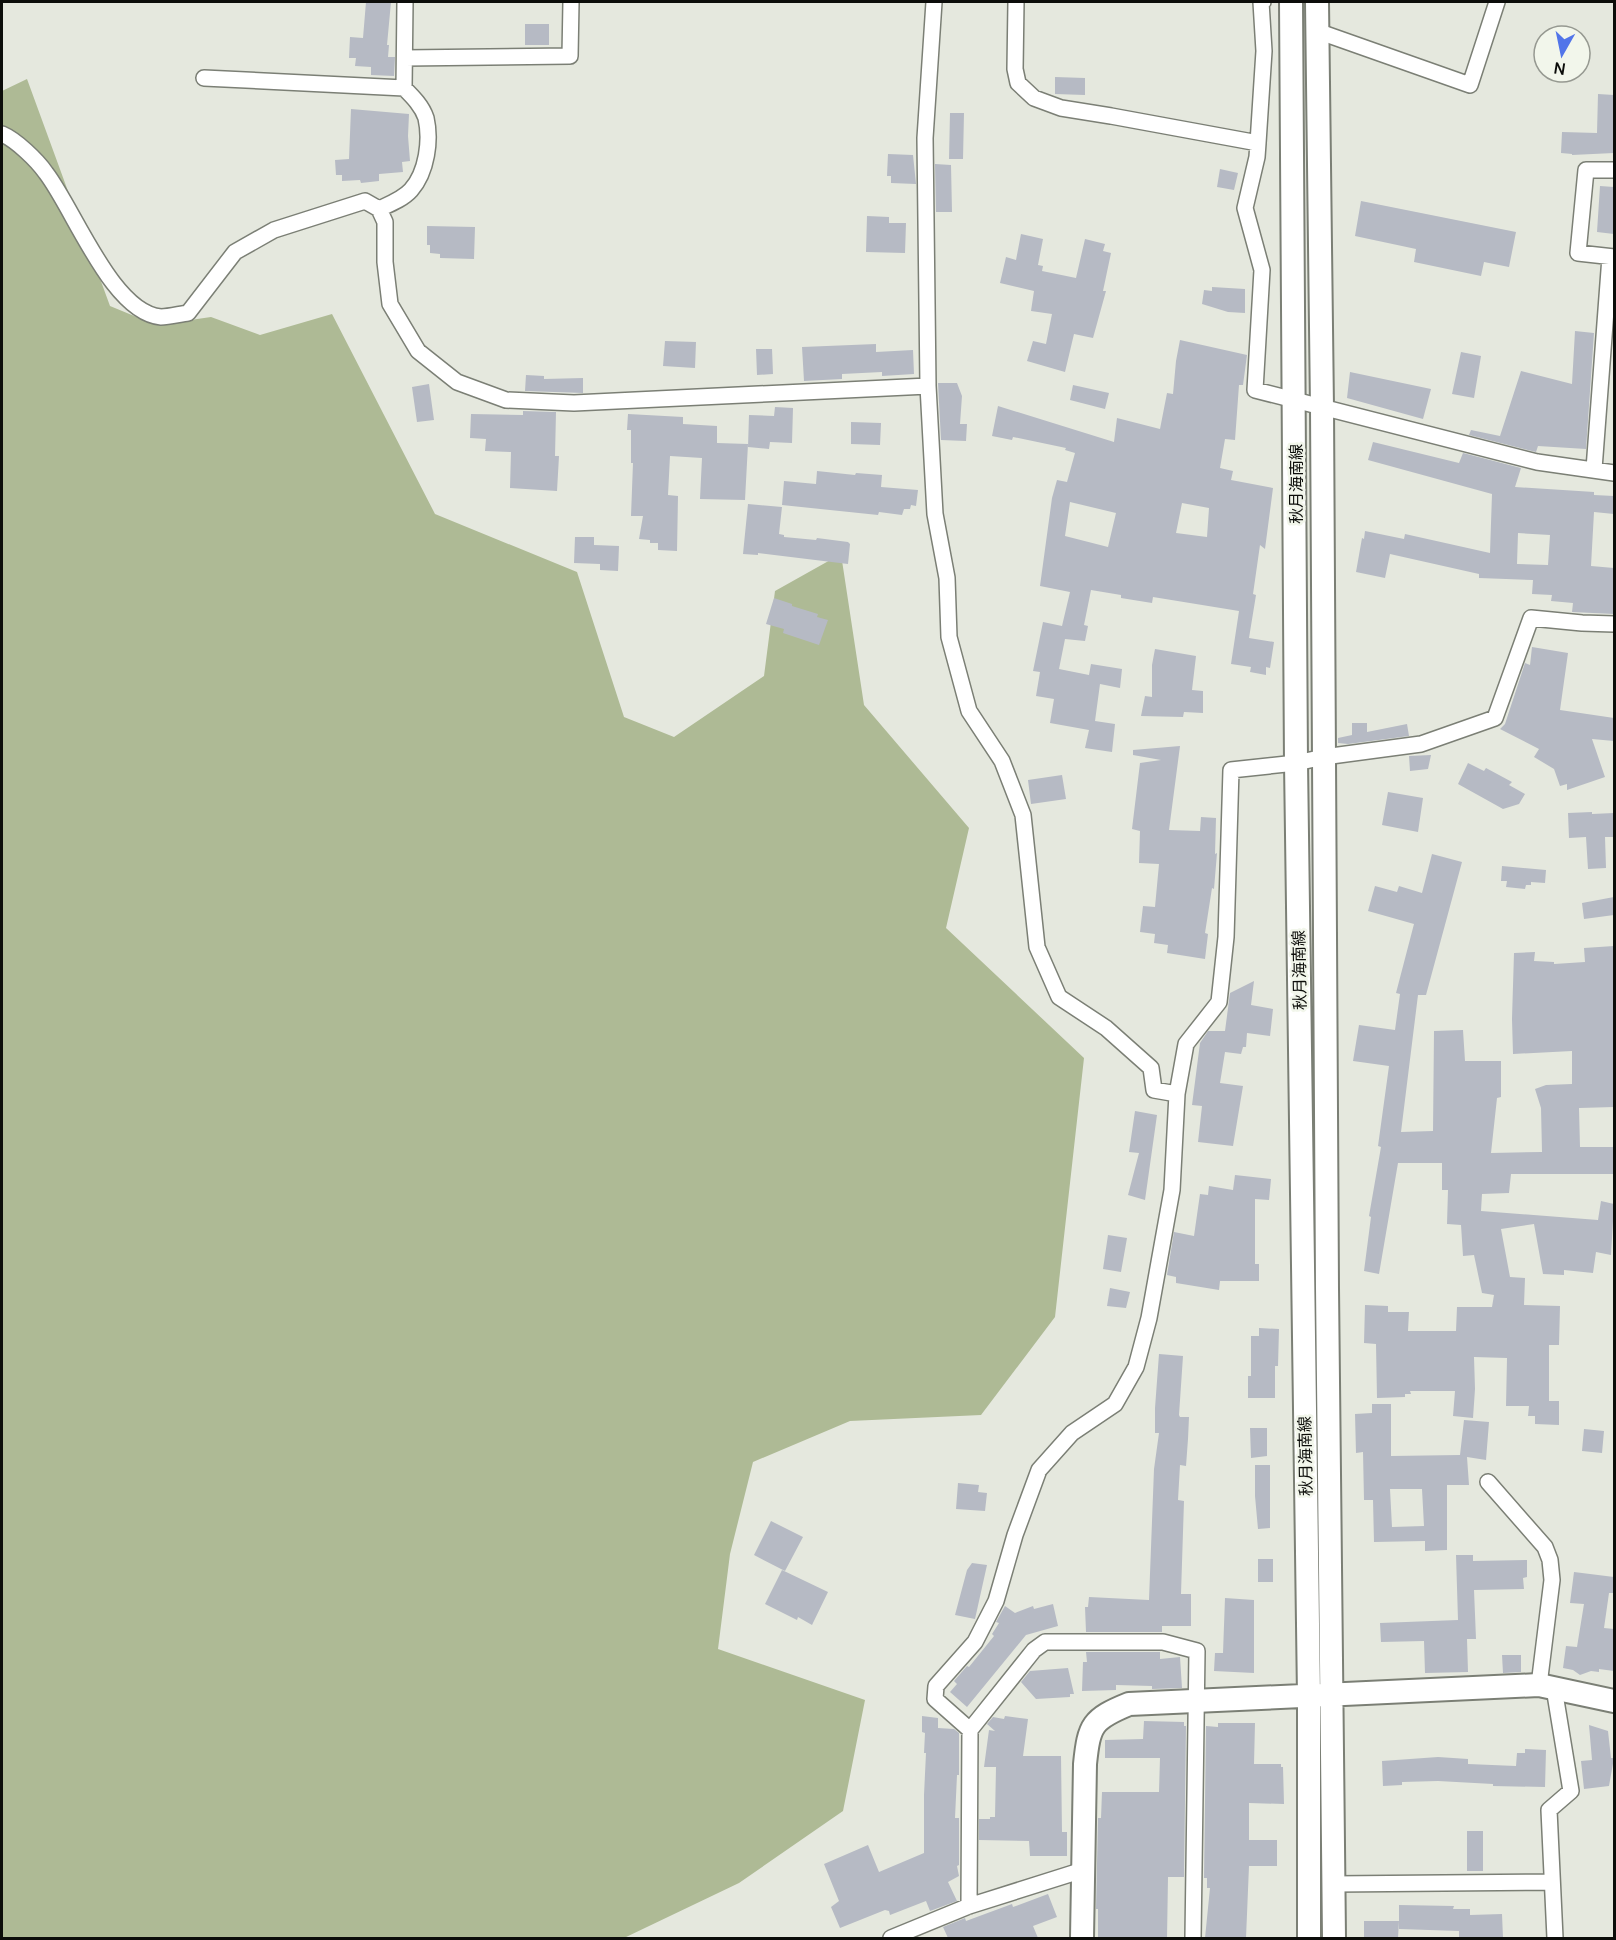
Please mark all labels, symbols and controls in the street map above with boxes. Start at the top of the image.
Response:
north arrow [1532,24,1592,84]
text: N [1552,57,1567,81]
street label: 秋月海南線 [1285,444,1307,524]
street label: 秋月海南線 [1287,930,1311,1010]
street label: 秋月海南線 [1293,1416,1317,1496]

